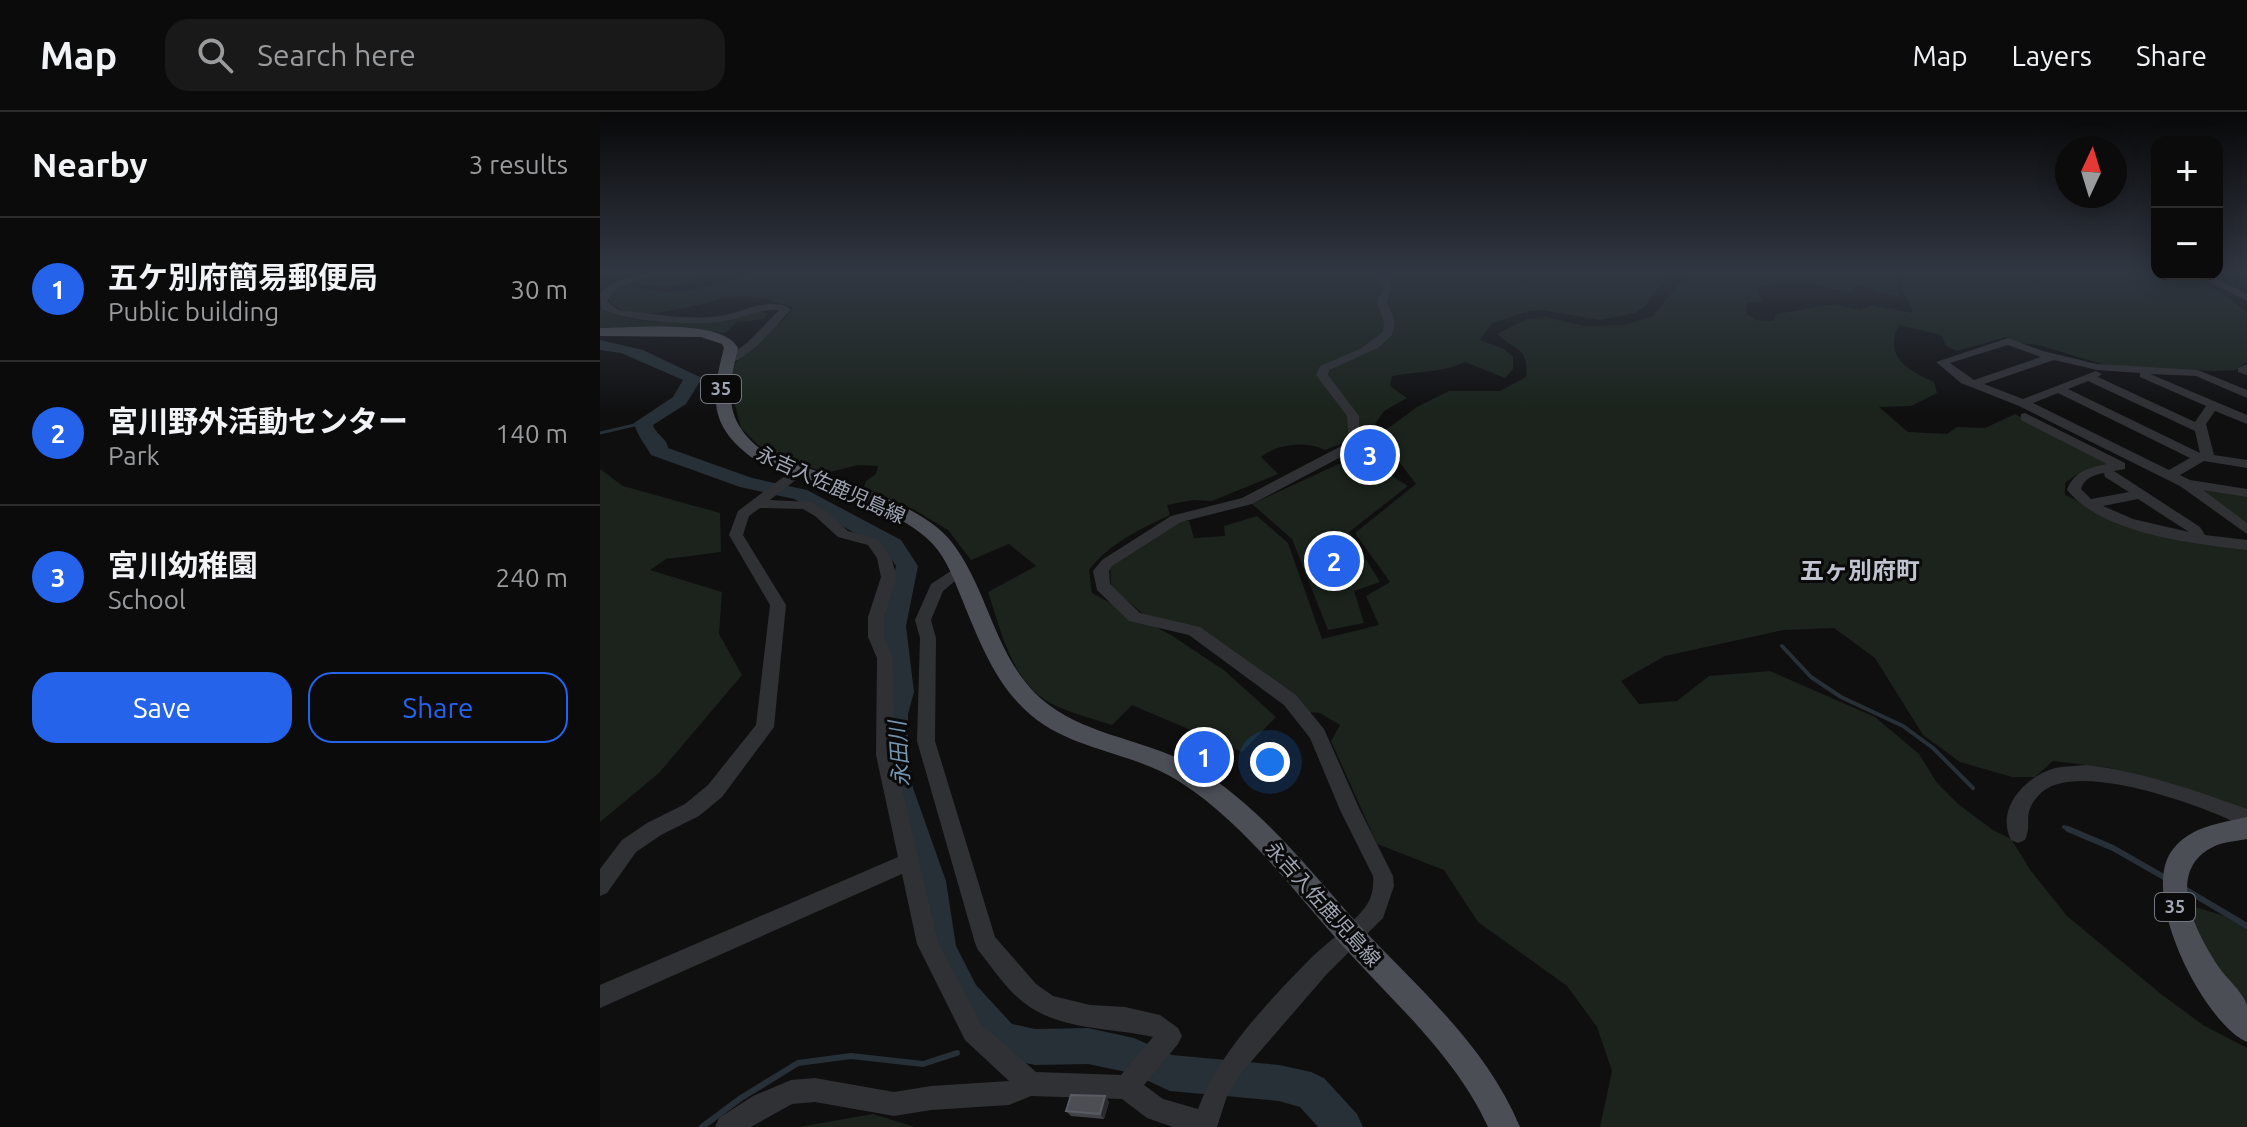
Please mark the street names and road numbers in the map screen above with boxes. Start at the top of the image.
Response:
road number: 35 [701,375,741,403]
street label: 永吉入佐鹿児島線 [753,441,909,528]
street label: 永吉入佐鹿児島線 [1261,837,1385,971]
road number: 35 [2155,893,2195,921]

